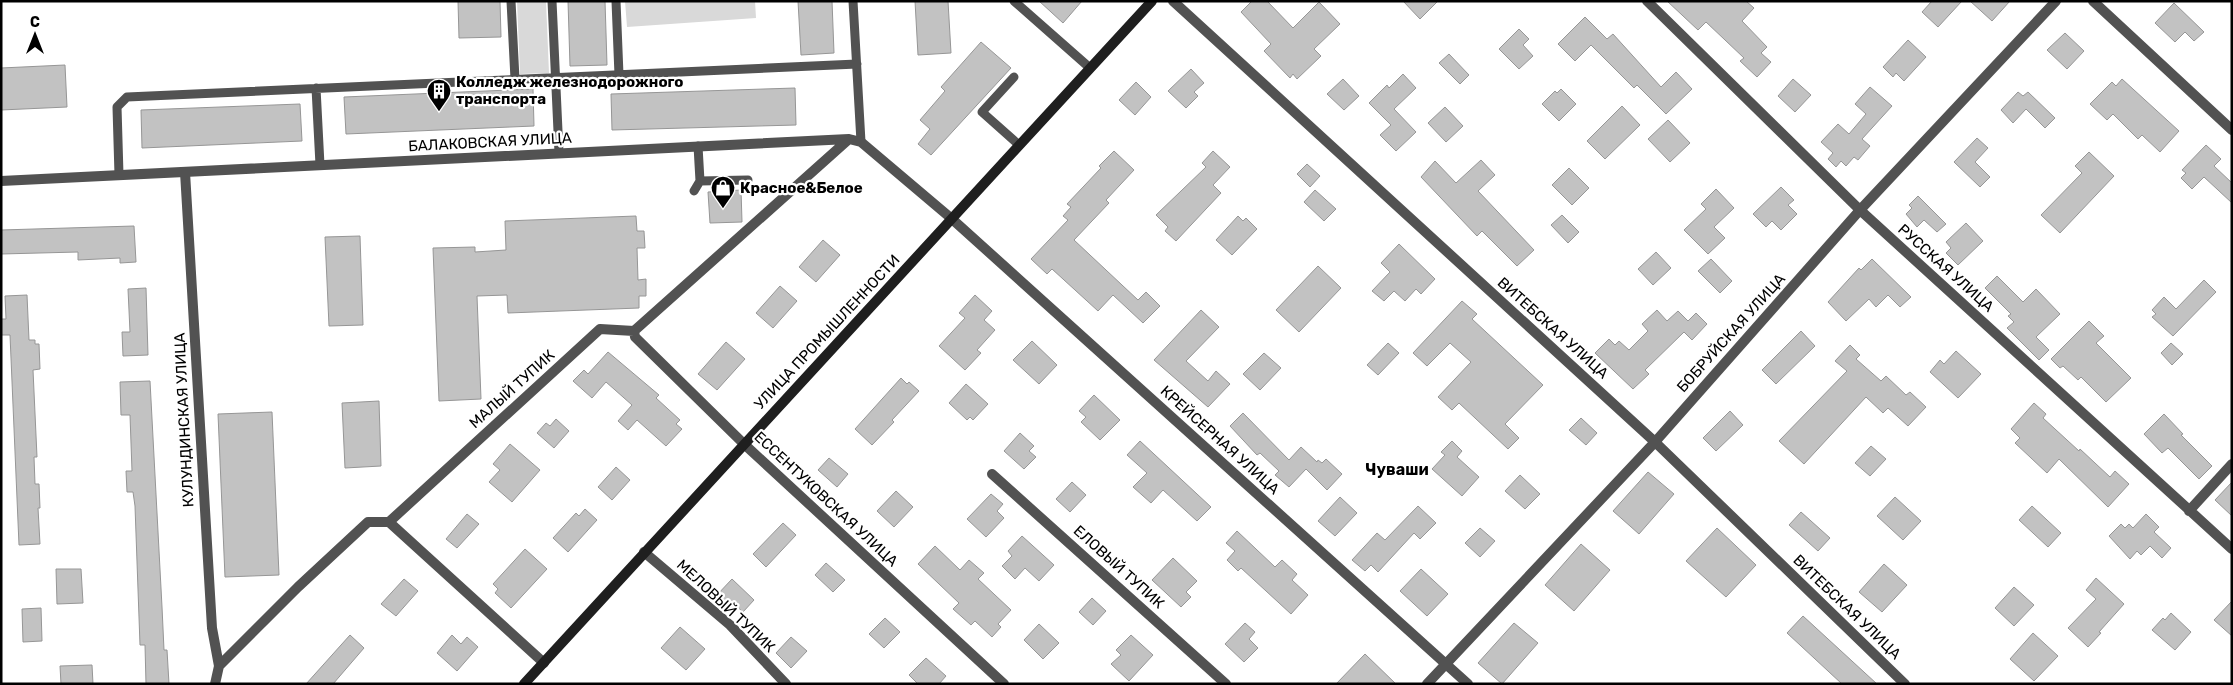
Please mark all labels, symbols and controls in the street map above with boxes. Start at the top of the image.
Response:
north arrow [10,10,60,60]
text: С [30,14,40,31]
place label: Колледж железнодорожного транспорта [456,73,683,108]
building icon: Колледж железнодорожного транспорта [426,78,452,112]
street label: БАЛАКОВСКАЯ УЛИЦА [408,129,572,155]
shop icon: Красное&Белое [710,175,736,209]
place label: Красное&Белое [740,179,863,197]
street label: РУССКАЯ УЛИЦА [1894,220,1998,316]
street label: УЛИЦА ПРОМЫШЛЕННОСТИ [751,251,903,413]
street label: БОБРУЙСКАЯ УЛИЦА [1673,270,1789,396]
street label: ВИТЕБСКАЯ УЛИЦА [1494,274,1612,382]
street label: КУЛУНДИНСКАЯ УЛИЦА [170,332,198,508]
street label: МАЛЫЙ ТУПИК [466,346,559,432]
street label: КРЕЙСЕРНАЯ УЛИЦА [1157,382,1283,498]
street label: ЕССЕНТУКОВСКАЯ УЛИЦА [750,428,902,570]
district label: Чуваши [1365,460,1429,479]
street label: ЕЛОВЫЙ ТУПИК [1070,522,1168,613]
street label: ВИТЕБСКАЯ УЛИЦА [1789,551,1905,663]
street label: МЕЛОВЫЙ ТУПИК [673,556,779,656]

